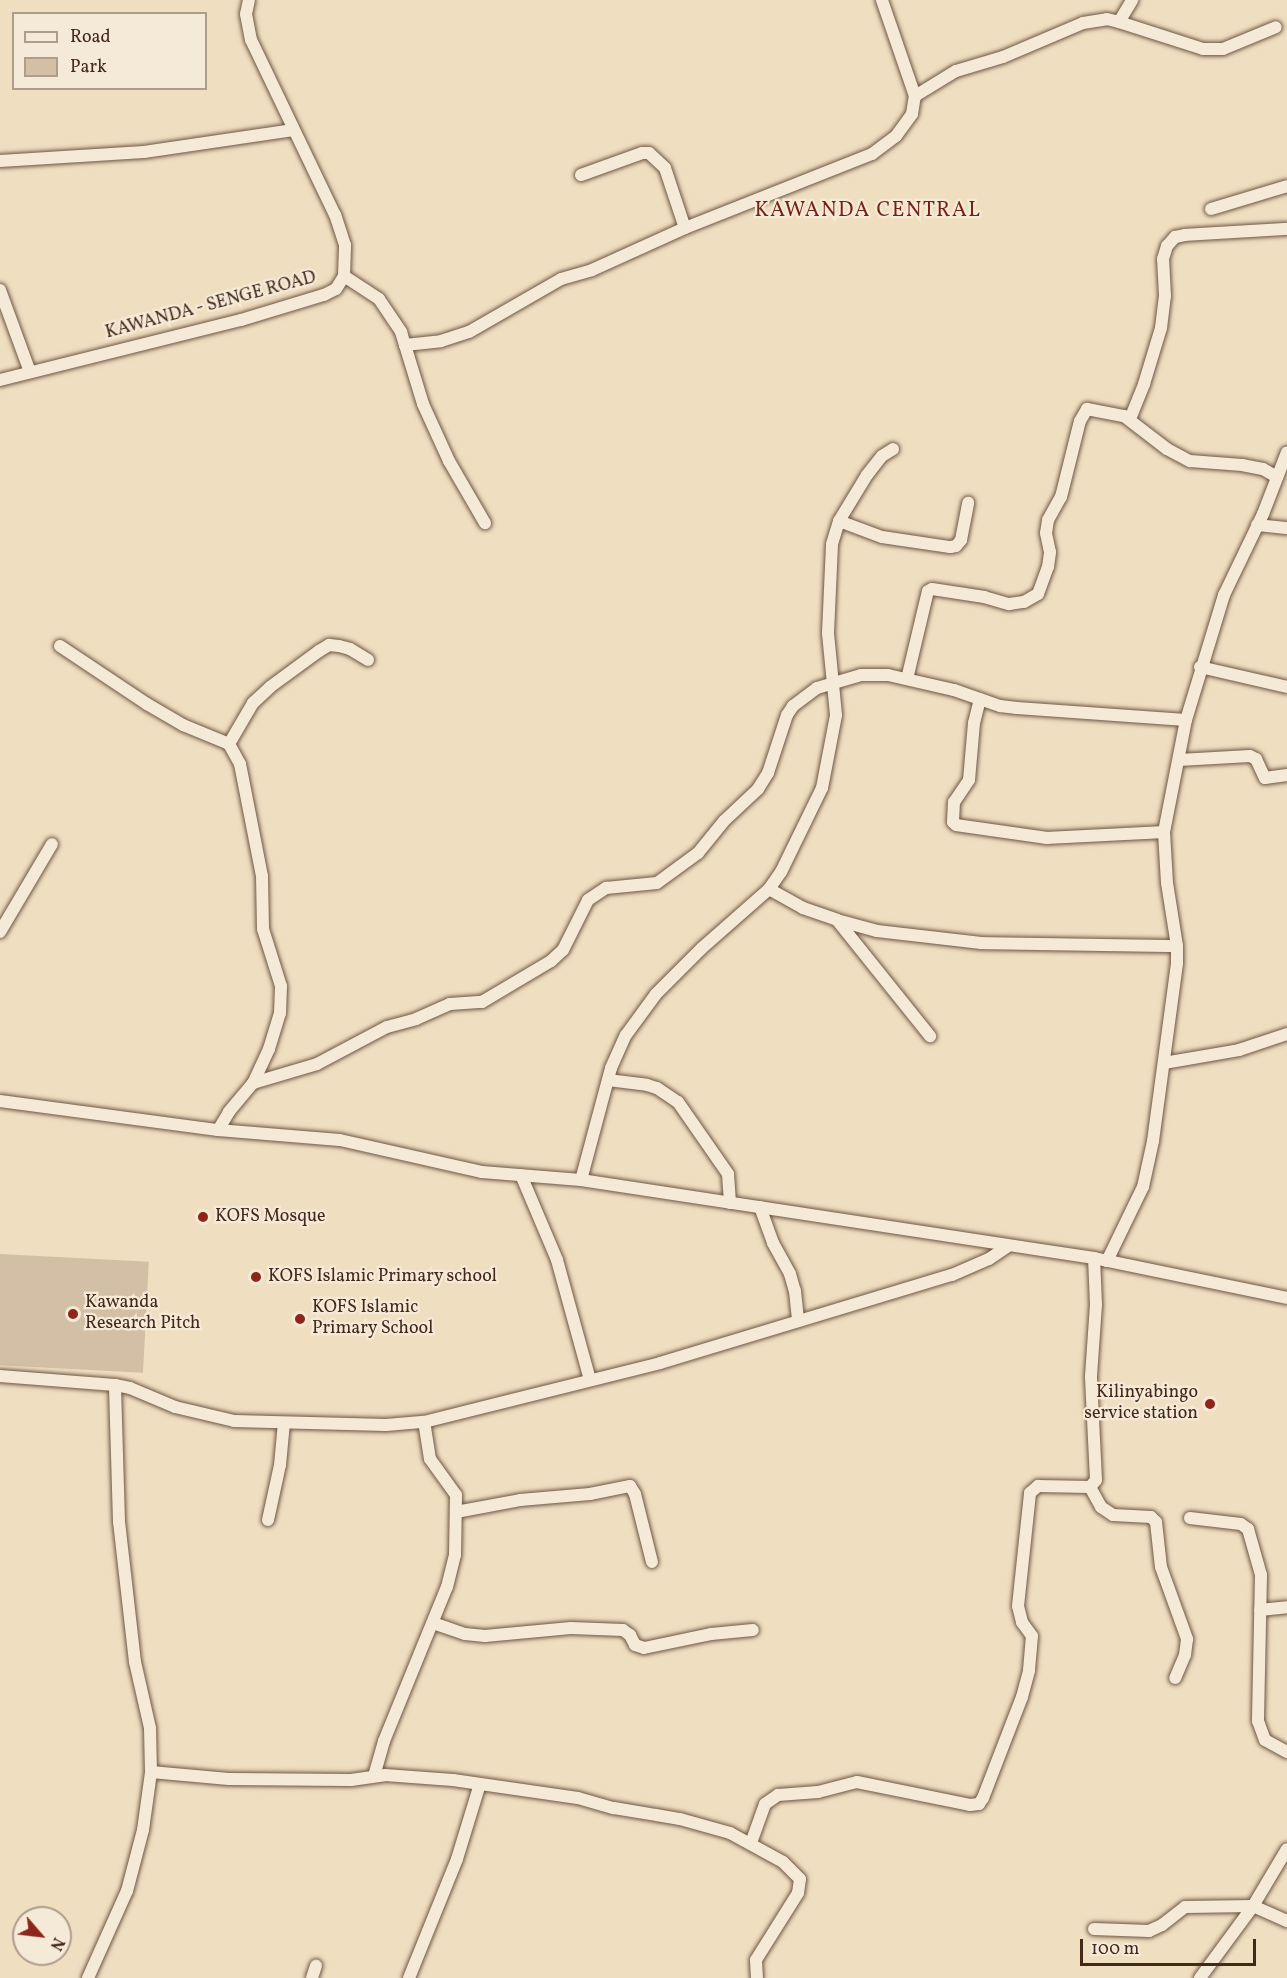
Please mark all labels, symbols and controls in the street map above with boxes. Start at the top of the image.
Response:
legend [12,12,207,90]
text: Road [70,25,111,50]
text: Park [70,55,107,80]
district label: KAWANDA CENTRAL [755,198,981,224]
street label: KAWANDA - SENGE ROAD [103,267,319,345]
place label: KOFS Mosque [215,1206,326,1228]
marker: KOFS Mosque [196,1210,210,1224]
place label: KOFS Islamic Primary school [268,1266,497,1288]
marker: KOFS Islamic Primary school [249,1270,263,1284]
place label: Kawanda Research Pitch [85,1293,200,1336]
place label: KOFS Islamic Primary School [312,1298,434,1340]
marker: Kawanda Research Pitch [66,1307,80,1321]
marker: KOFS Islamic Primary School [293,1312,307,1326]
place label: Kilinyabingo service station [1084,1383,1198,1426]
marker: Kilinyabingo service station [1203,1397,1217,1411]
north arrow [12,1906,72,1966]
scale bar [1083,1927,1258,1965]
text: N [44,1933,69,1954]
text: 100 m [1091,1937,1140,1962]

